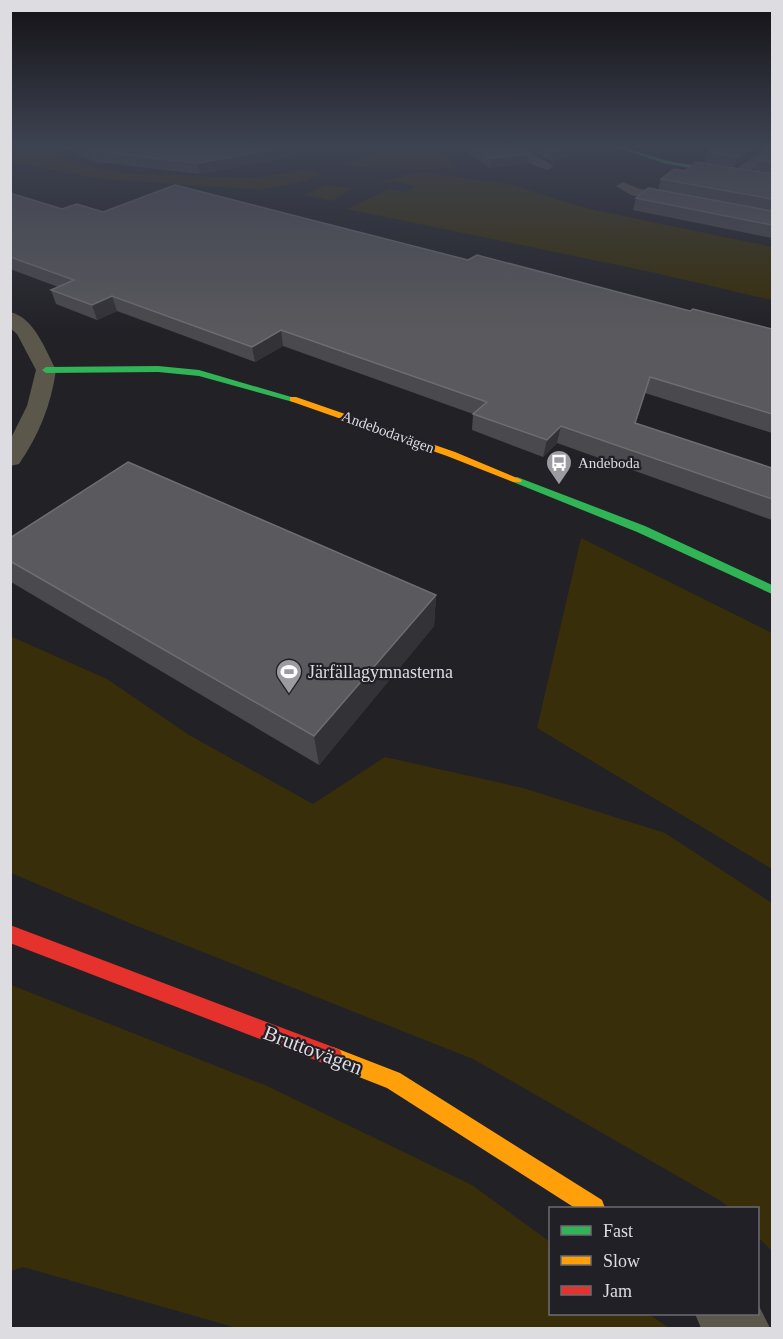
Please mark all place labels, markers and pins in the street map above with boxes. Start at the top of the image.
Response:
bus stop icon: Andeboda [544,448,574,486]
place label: Andeboda [578,455,640,471]
sports icon: Järfällagymnasterna [274,657,304,695]
place label: Järfällagymnasterna [308,662,453,682]

